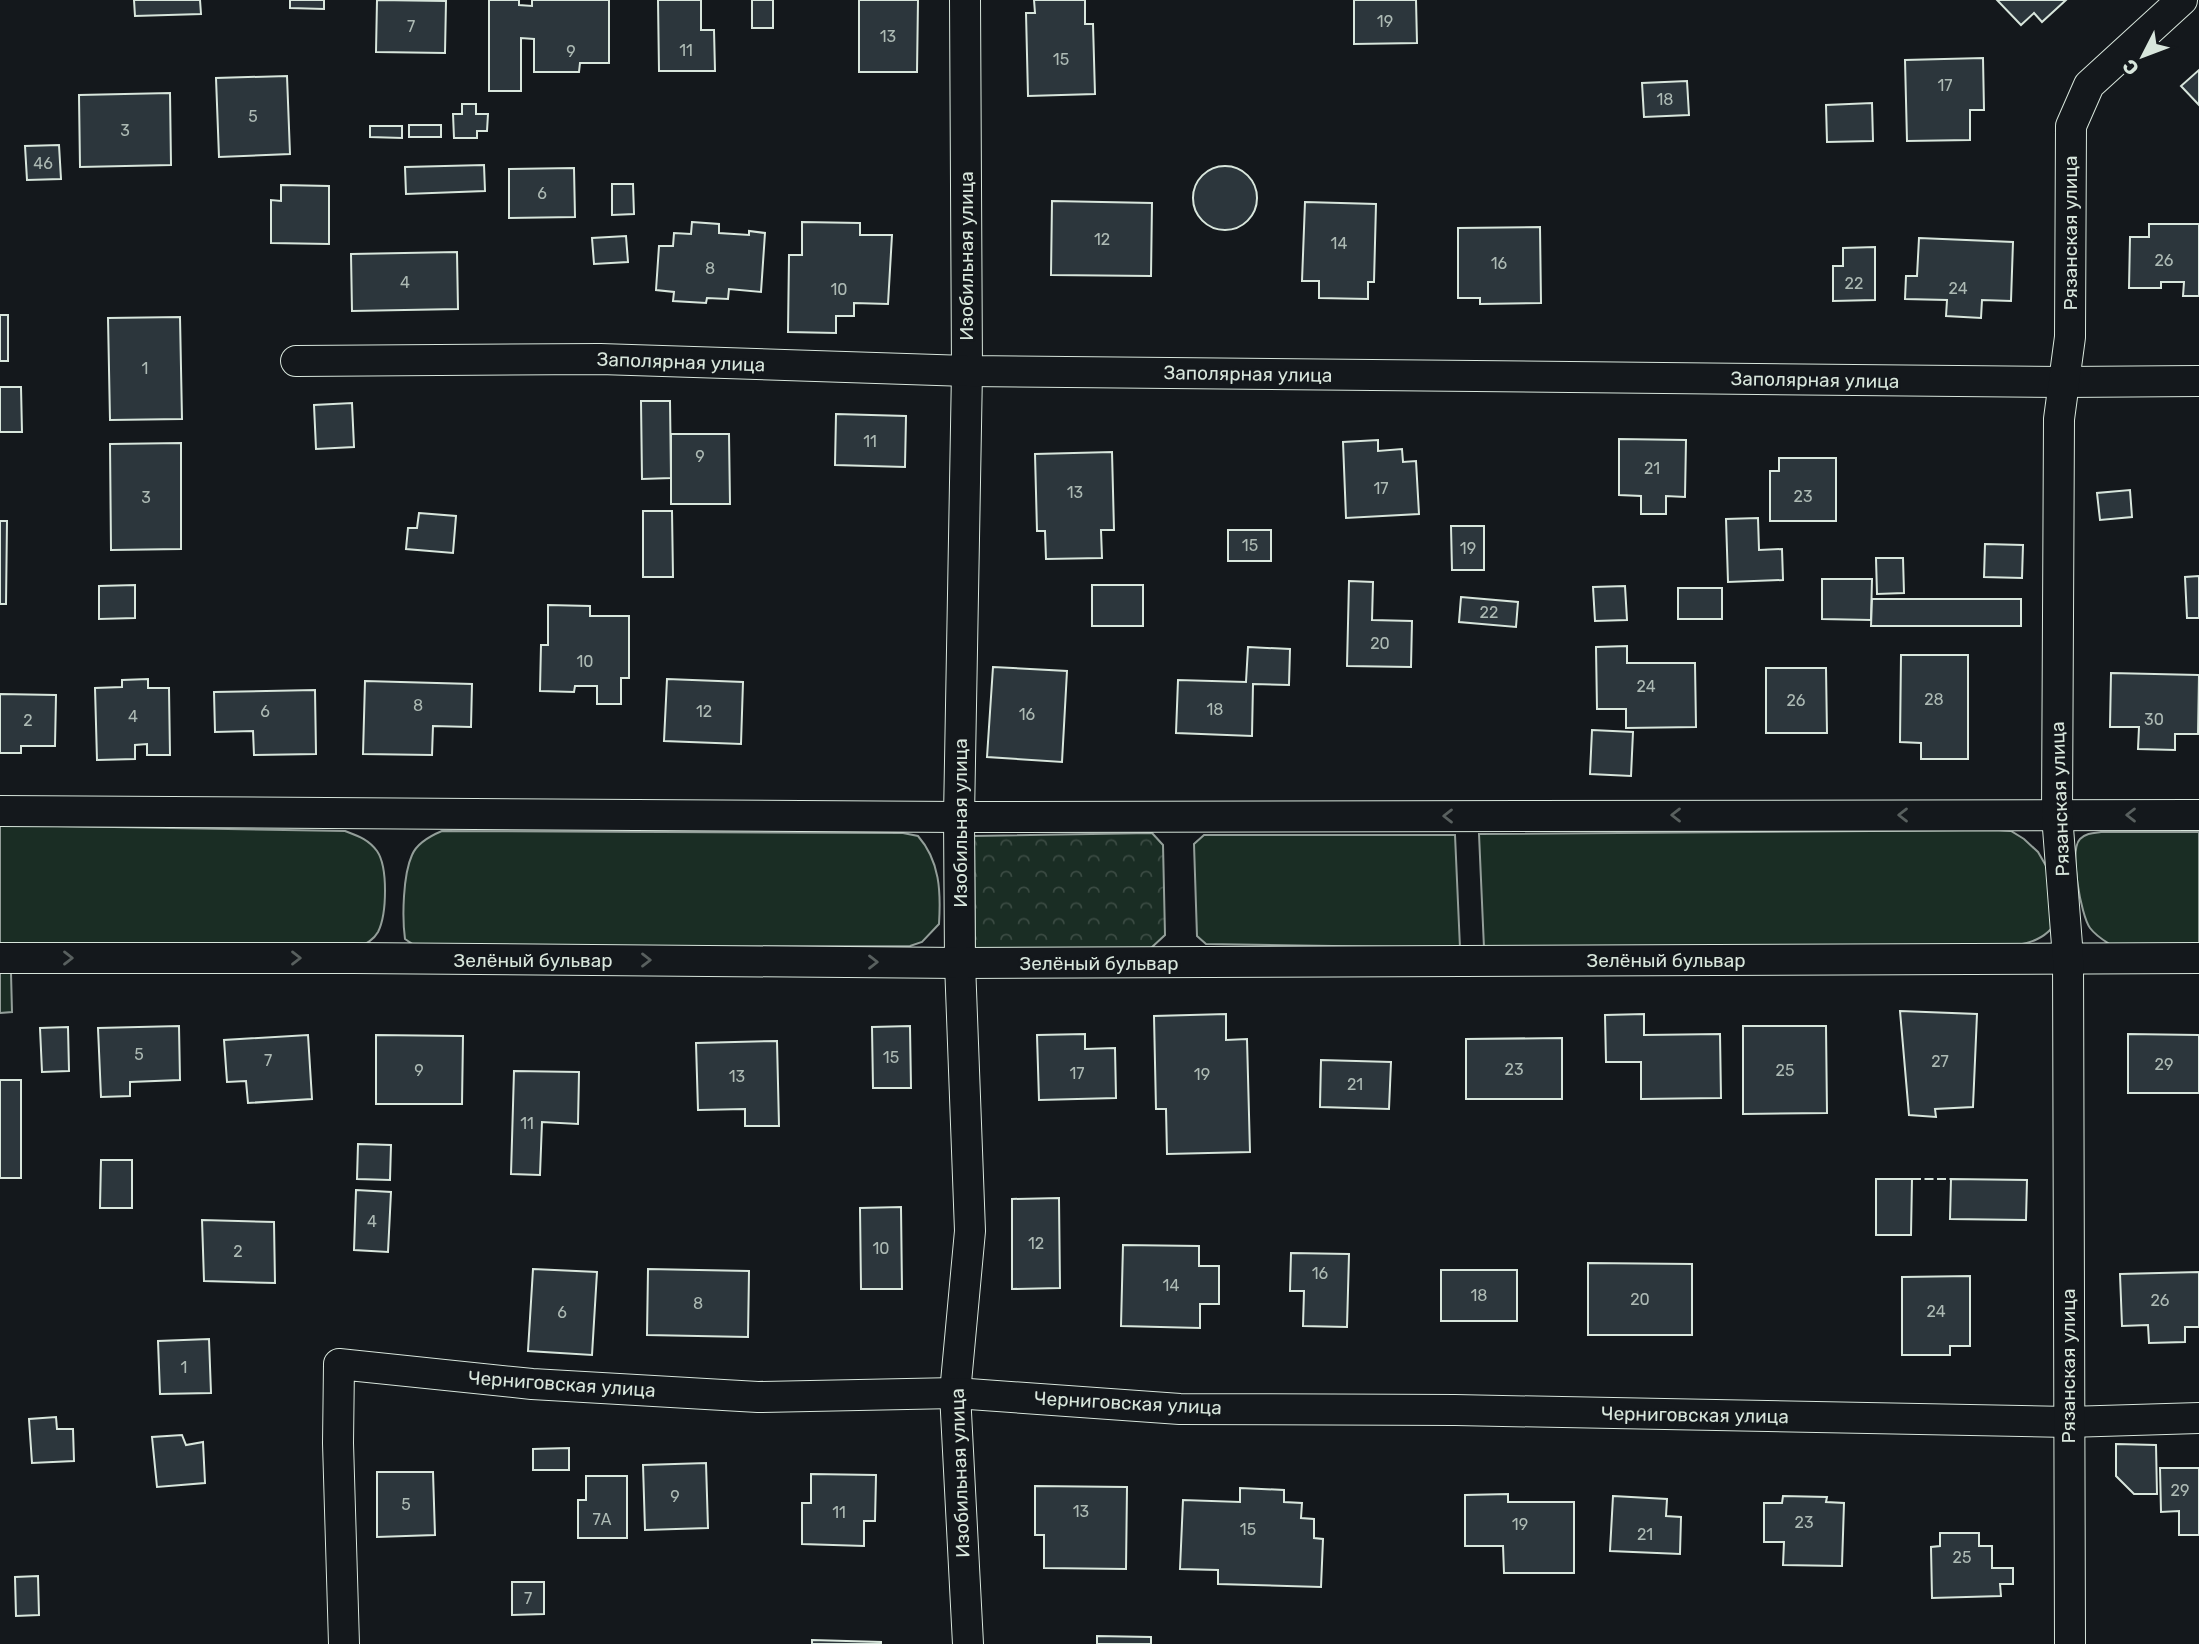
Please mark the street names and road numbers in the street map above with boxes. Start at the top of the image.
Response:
street label: Рязанская улица [2059,155,2082,311]
street label: Изобильная улица [955,171,978,341]
street label: Заполярная улица [596,348,766,376]
street label: Заполярная улица [1163,361,1333,387]
street label: Заполярная улица [1730,367,1900,393]
street label: Рязанская улица [2046,721,2074,877]
street label: Изобильная улица [949,738,972,908]
street label: Зелёный бульвар [453,949,613,972]
street label: Зелёный бульвар [1586,949,1746,972]
street label: Зелёный бульвар [1019,952,1179,975]
street label: Рязанская улица [2057,1288,2080,1444]
street label: Черниговская улица [467,1366,657,1402]
street label: Черниговская улица [1034,1387,1222,1419]
street label: Изобильная улица [946,1388,974,1558]
street label: Черниговская улица [1601,1402,1789,1428]

